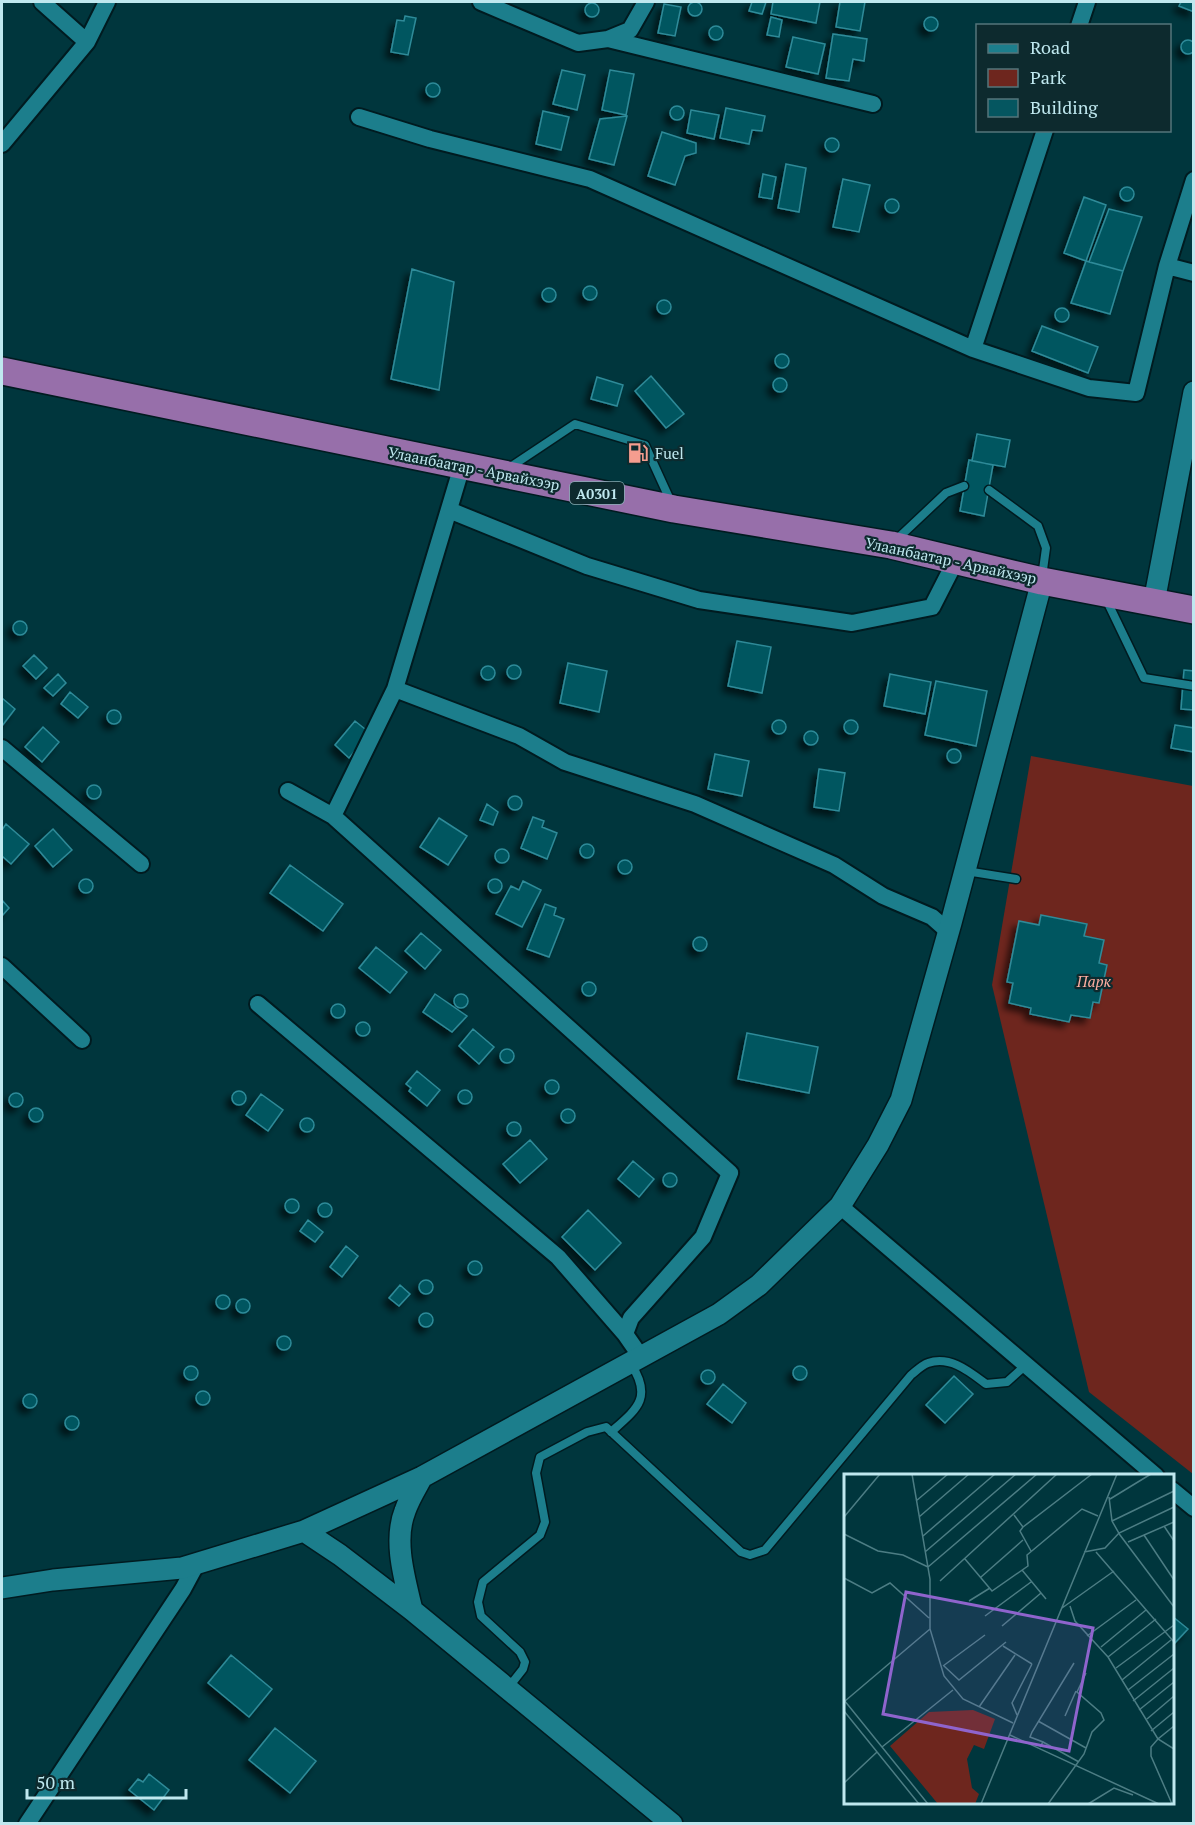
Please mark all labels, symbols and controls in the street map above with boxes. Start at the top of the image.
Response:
legend [976,24,1171,132]
text: Road [1030,35,1070,59]
text: Park [1030,65,1067,89]
text: Building [1030,95,1098,119]
fuel station icon: Fuel [626,441,650,465]
street label: Улаанбаатар - Арвайхээр [387,442,561,494]
place label: Fuel [655,443,684,463]
road number: A0301 [570,482,624,504]
street label: Улаанбаатар - Арвайхээр [864,532,1038,588]
park label: Парк [1076,971,1112,991]
inset map [844,1474,1174,1804]
scale bar [27,1762,186,1800]
text: 50 m [36,1770,76,1794]

